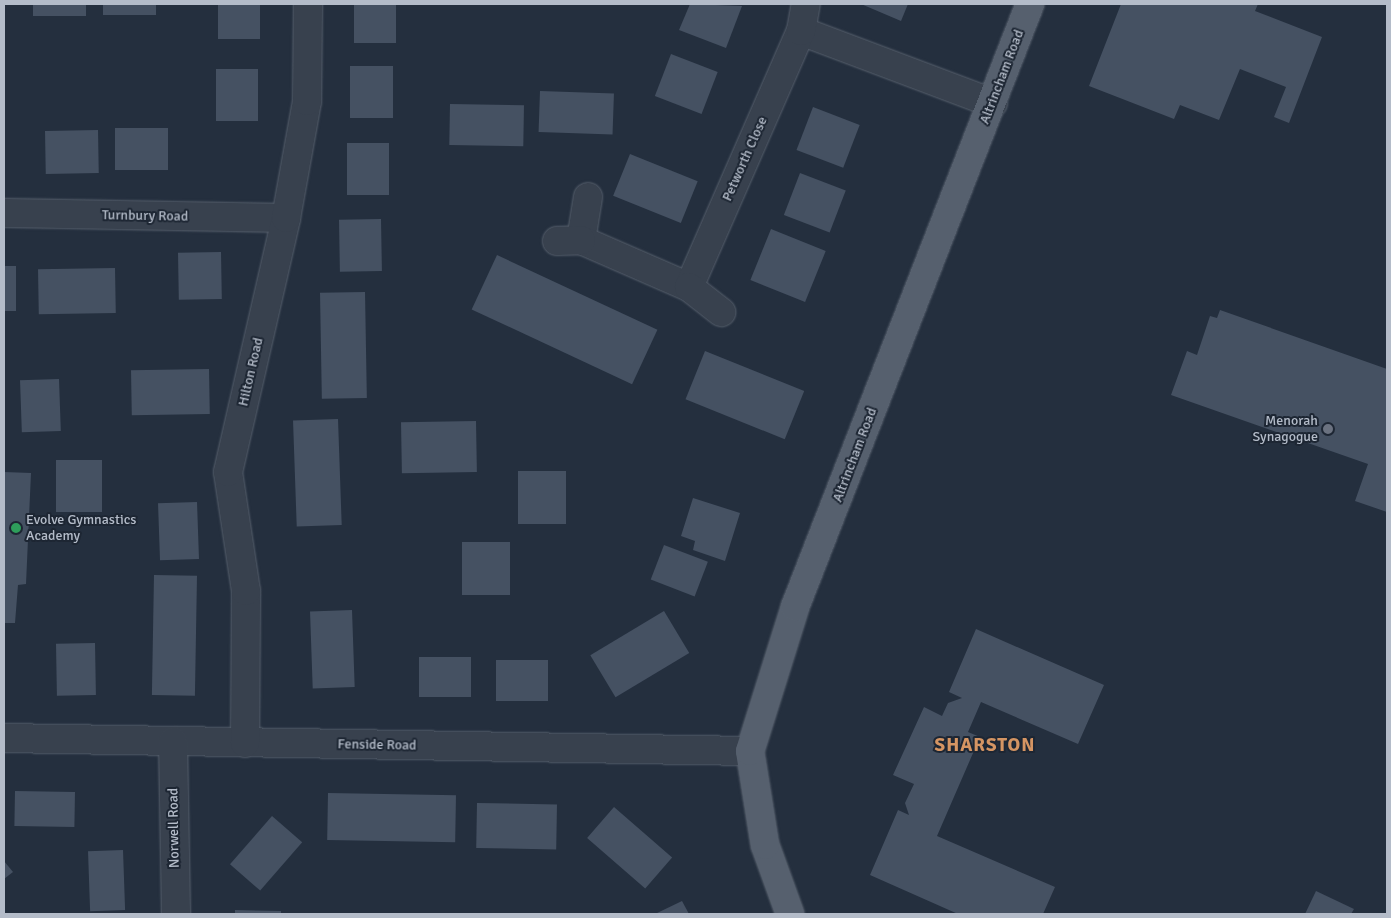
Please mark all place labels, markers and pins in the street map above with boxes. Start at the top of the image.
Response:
place label: Menorah Synagogue [1253,413,1318,446]
marker: Menorah Synagogue [1322,423,1334,435]
place label: Evolve Gymnastics Academy [26,512,136,544]
marker: Evolve Gymnastics Academy [10,522,22,534]

